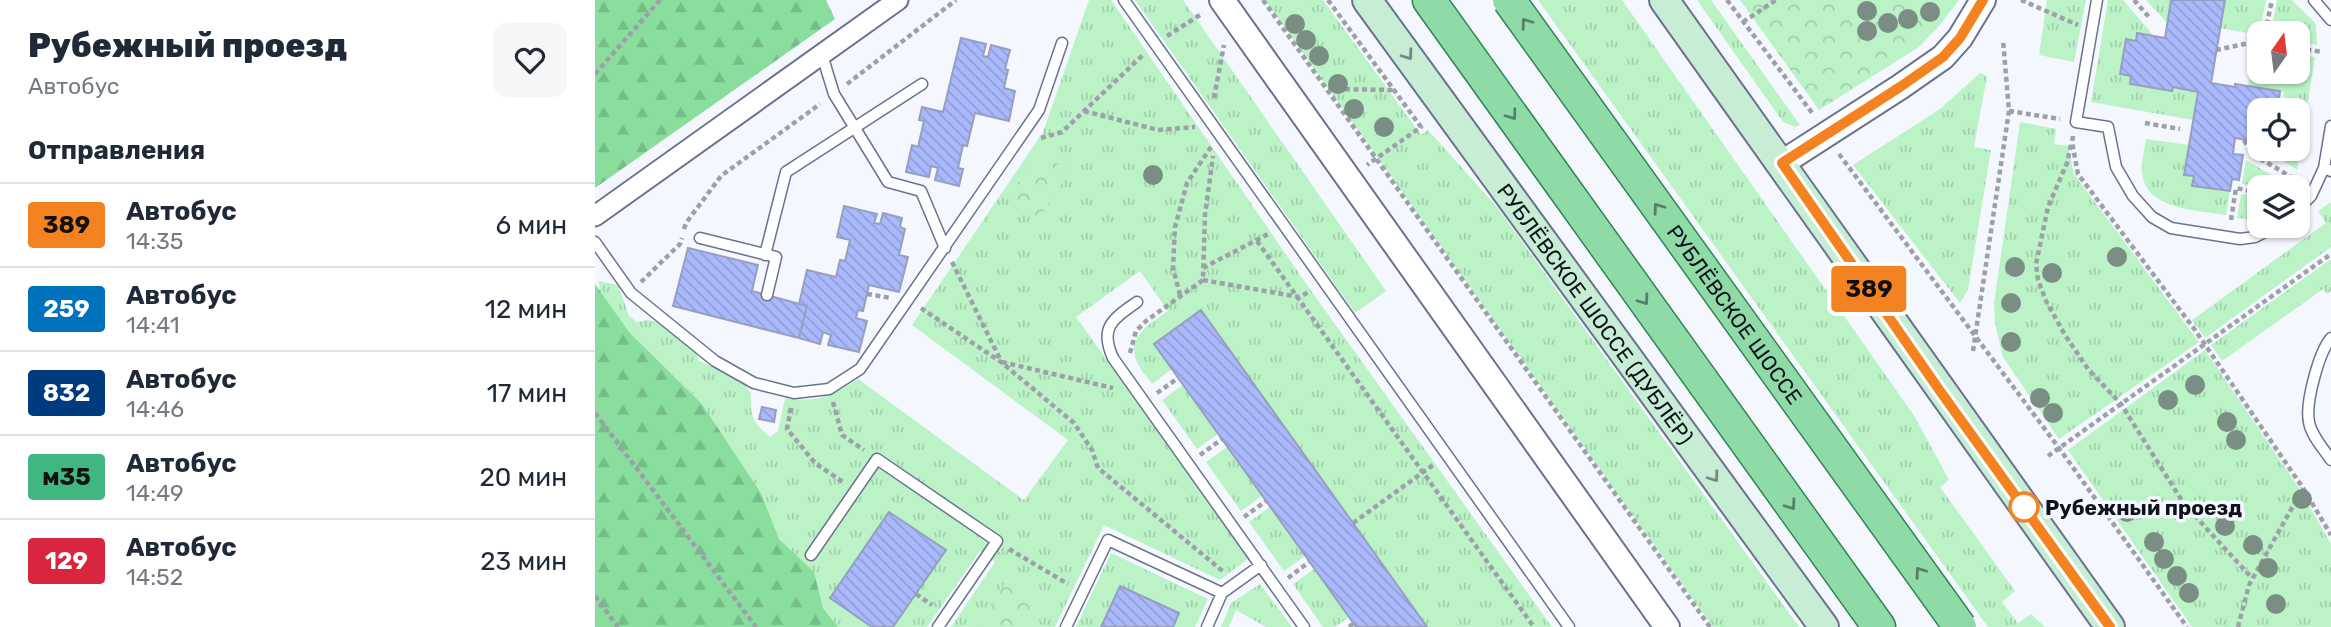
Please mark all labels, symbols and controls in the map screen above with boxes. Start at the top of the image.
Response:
one-way arrow [1522,18,1534,31]
north arrow [2247,21,2310,84]
map controls [2247,21,2310,238]
button: heart [493,23,567,97]
text: Рубежный проезд [28,26,347,65]
one-way arrow [1399,47,1412,60]
text: Автобус [28,72,120,100]
button: locate [2247,98,2310,161]
one-way arrow [1503,107,1516,120]
text: Отправления [28,135,205,166]
button: layers [2247,175,2310,238]
street label: РУБЛЁВСКОЕ ШОССЕ (ДУБЛЁР) [1492,179,1699,449]
text: Автобус [126,196,237,227]
one-way arrow [1654,203,1667,216]
text: 6 мин [496,210,567,241]
text: 389 [43,211,90,239]
street label: РУБЛЁВСКОЕ ШОССЕ [1662,220,1808,409]
text: 14:35 [126,227,184,255]
line badge: 389 [1829,266,1909,312]
text: 389 [1845,275,1893,303]
text: Автобус [126,280,237,311]
one-way arrow [1636,292,1648,305]
text: 12 мин [485,294,567,325]
text: 259 [43,295,90,323]
text: 14:41 [126,311,180,339]
text: Автобус [126,364,237,395]
text: 17 мин [487,378,567,409]
text: 832 [43,379,90,407]
text: 14:46 [126,395,184,423]
text: Автобус [126,448,237,479]
text: 20 мин [479,462,567,493]
text: м35 [42,463,91,491]
one-way arrow [1706,469,1719,482]
text: 14:49 [126,479,184,507]
marker: Рубежный проезд [2009,492,2039,522]
place label: Рубежный проезд [2045,495,2242,520]
one-way arrow [1783,497,1795,510]
text: Автобус [126,532,237,563]
text: 23 мин [480,546,567,577]
text: 129 [45,547,88,575]
text: 14:52 [126,563,183,591]
one-way arrow [1916,567,1928,580]

